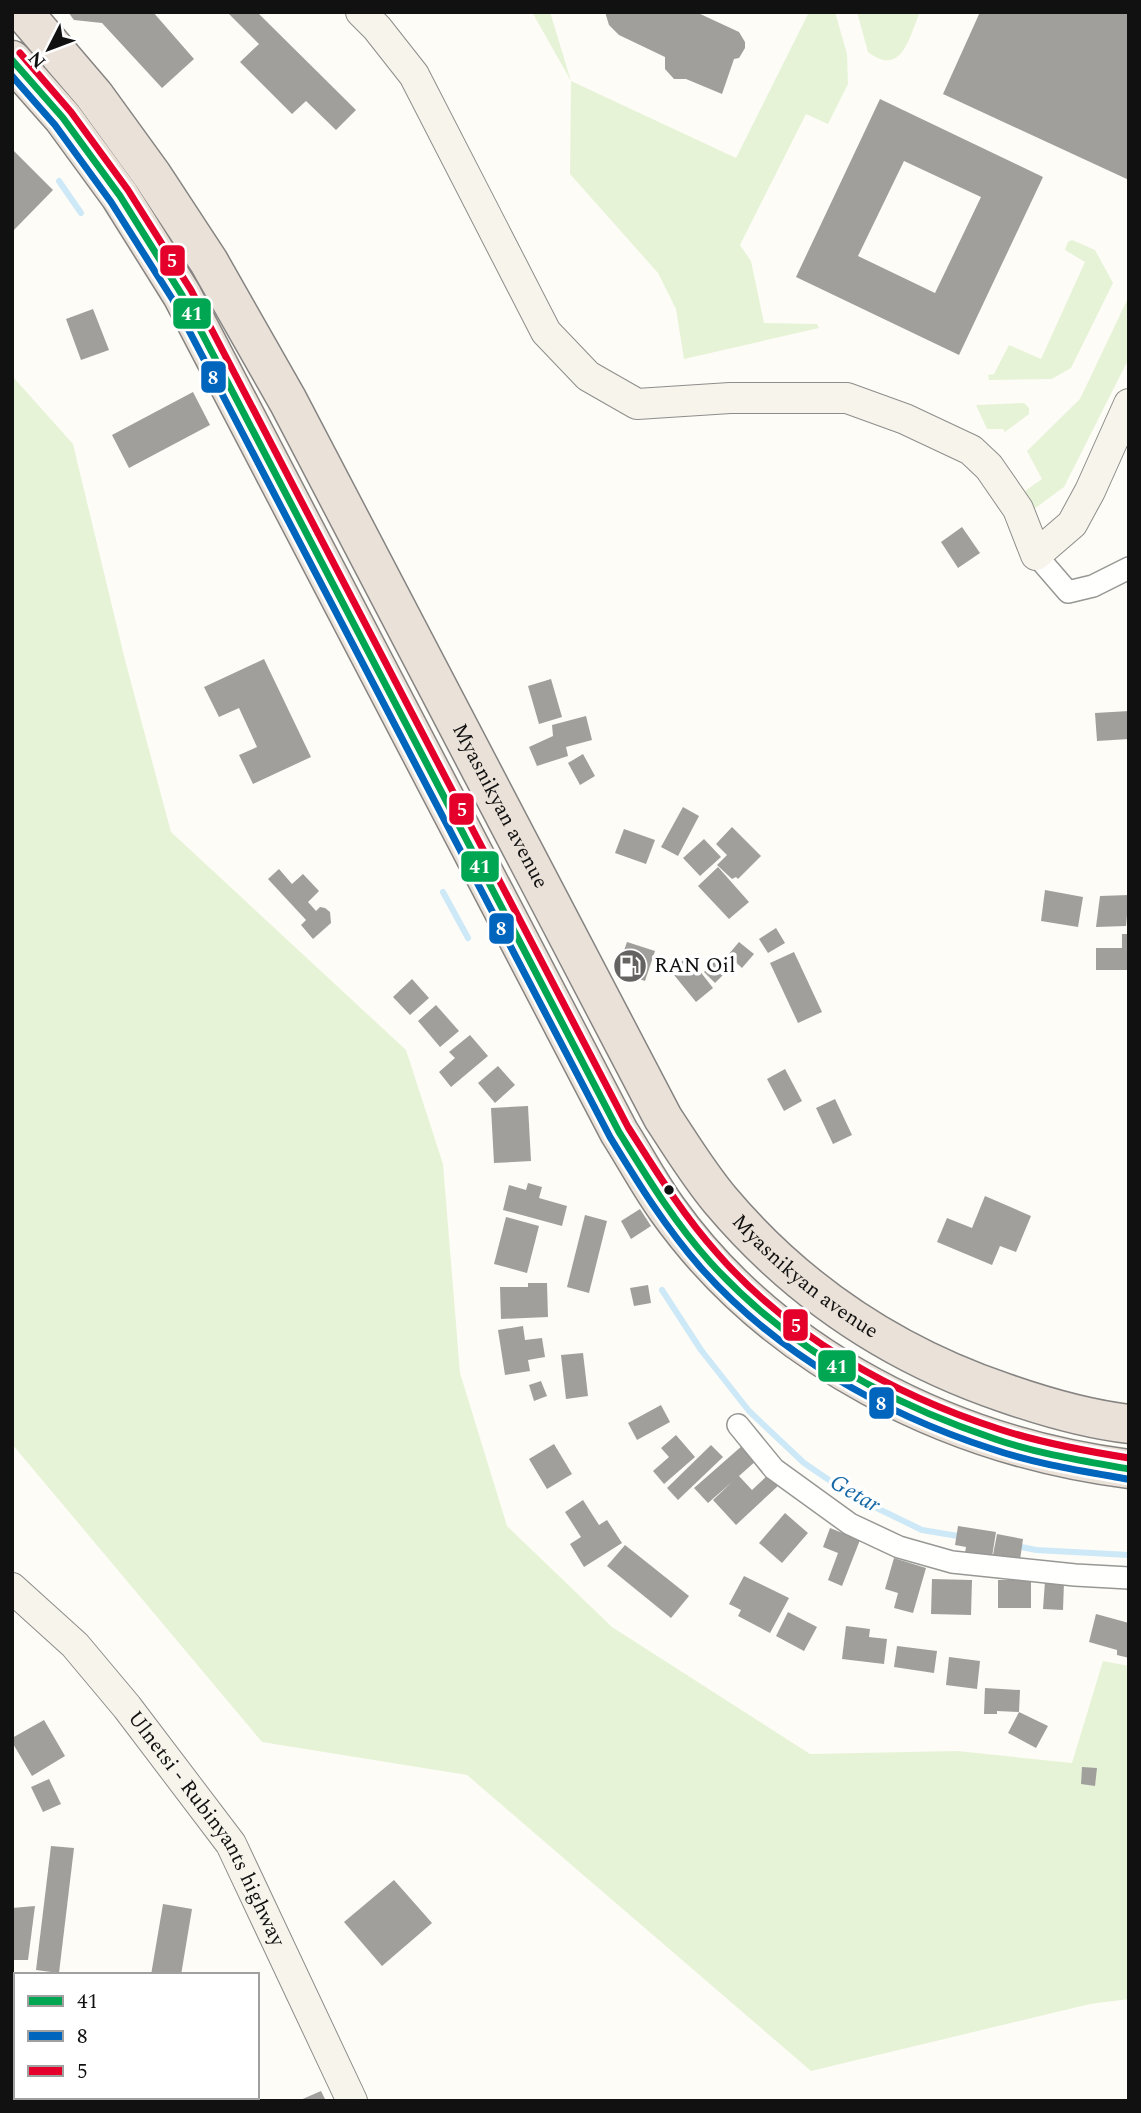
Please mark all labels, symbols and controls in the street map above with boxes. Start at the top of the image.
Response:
north arrow [14,14,84,84]
text: N [22,44,53,75]
line badge: 5 [159,244,186,277]
text: 5 [167,247,177,276]
line badge: 41 [172,297,212,330]
text: 41 [181,300,203,329]
line badge: 8 [200,360,227,394]
text: 8 [208,364,218,393]
street label: Myasnikyan avenue [443,718,556,894]
line badge: 5 [448,792,475,826]
text: 5 [457,796,467,825]
line badge: 41 [460,850,500,883]
text: 41 [469,853,491,882]
line badge: 8 [488,912,515,945]
text: 8 [496,915,506,944]
fuel station icon: RAN Oil [611,947,649,985]
place label: RAN Oil [654,950,735,982]
unlabelled marker [662,1183,676,1197]
street label: Myasnikyan avenue [724,1207,885,1347]
line badge: 5 [782,1308,809,1342]
text: 5 [791,1312,801,1341]
line badge: 41 [817,1349,857,1383]
text: 41 [826,1353,848,1382]
line badge: 8 [868,1386,895,1420]
text: 8 [876,1390,886,1419]
water label: Getar [823,1465,888,1523]
street label: Ulnetsi - Rubinyants highway [119,1704,293,1953]
legend [14,1973,259,2099]
text: 41 [77,1986,98,2018]
text: 8 [77,2021,88,2053]
text: 5 [77,2056,88,2088]

